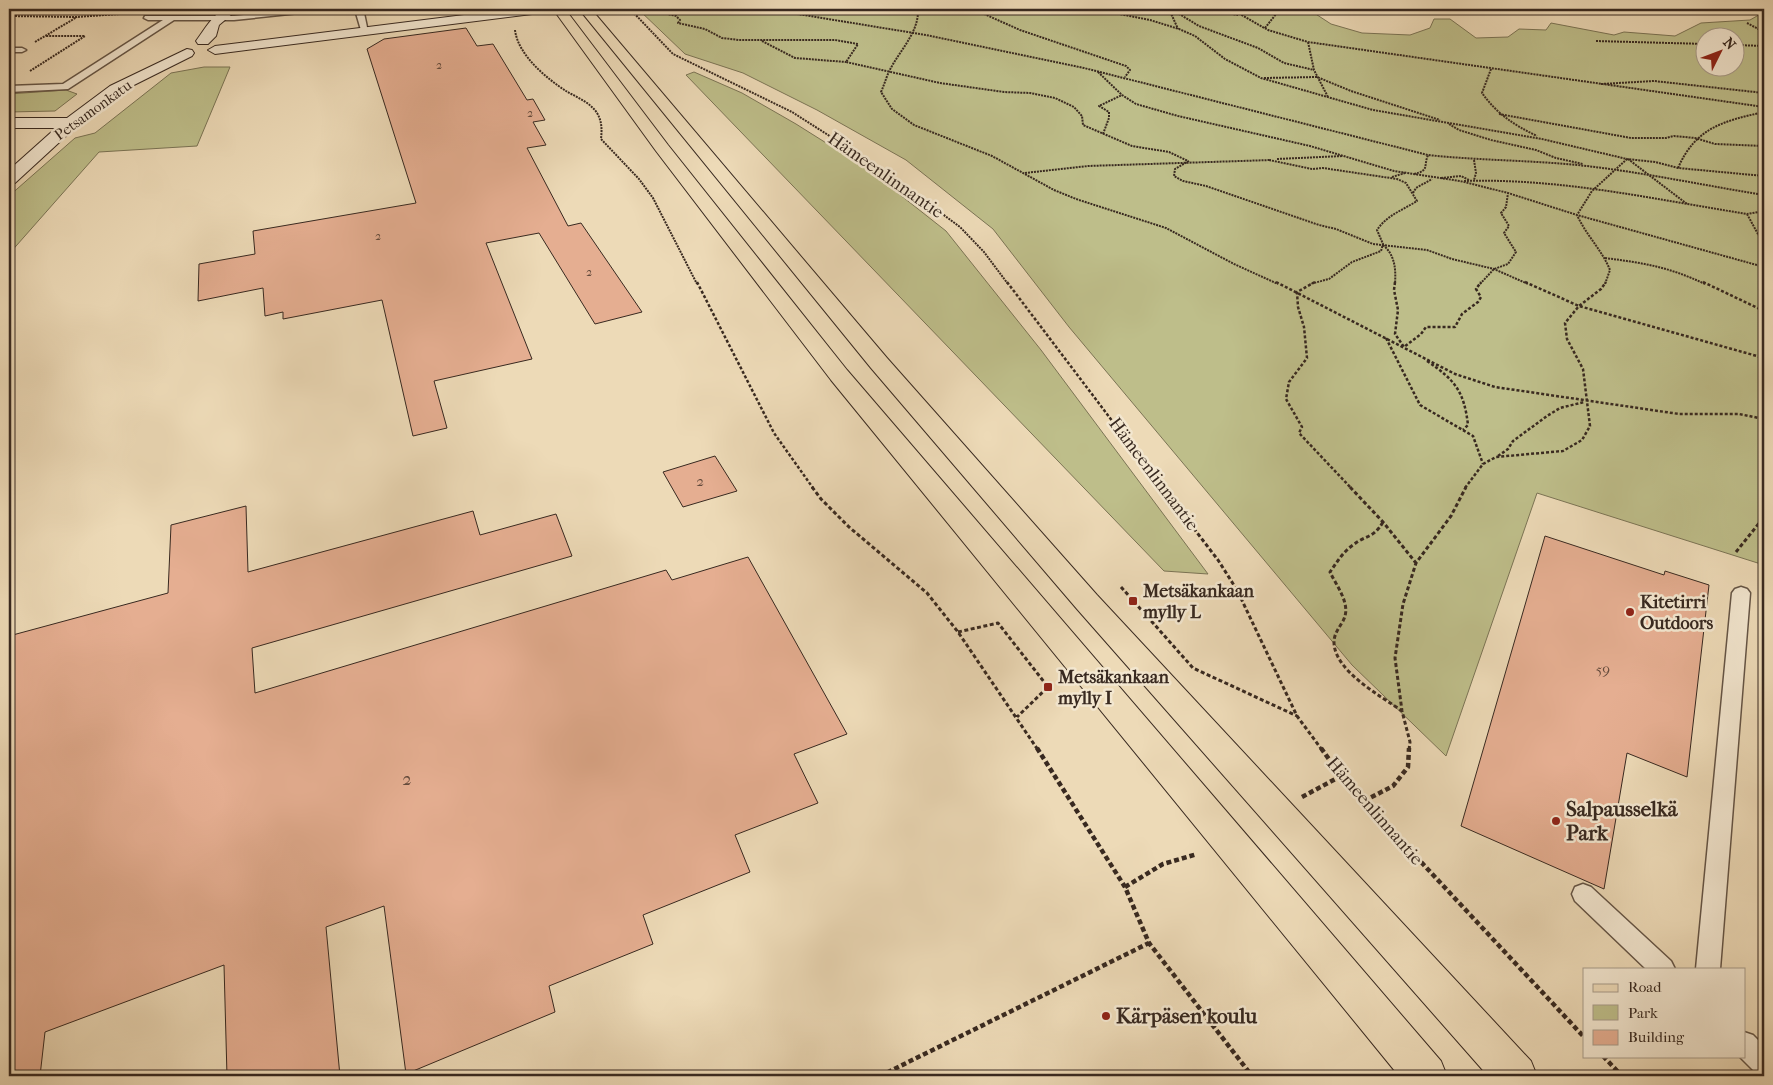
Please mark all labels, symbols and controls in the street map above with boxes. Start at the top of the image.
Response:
north arrow [1696,28,1746,78]
text: N [1719,34,1739,54]
house number: 2 [436,58,442,72]
street label: Petsamonkatu [51,76,136,144]
house number: 2 [527,106,533,120]
street label: Hämeenlinnantie [824,128,948,223]
house number: 2 [375,229,381,243]
house number: 2 [586,265,592,279]
street label: Hämeenlinnantie [1104,414,1203,535]
house number: 2 [696,472,704,490]
place label: Metsäkankaan mylly L [1142,581,1254,623]
place label: Kitetirri Outdoors [1640,592,1713,634]
marker: Metsäkankaan mylly L [1127,595,1139,607]
marker: Kitetirri Outdoors [1624,606,1636,618]
house number: 59 [1596,660,1610,678]
place label: Metsäkankaan mylly I [1057,667,1169,709]
marker: Metsäkankaan mylly I [1042,681,1054,693]
street label: Hämeenlinnantie [1322,753,1427,870]
house number: 2 [402,769,412,790]
place label: Salpausselkä Park [1566,797,1679,845]
marker: Salpausselkä Park [1550,815,1562,827]
legend [1583,968,1746,1058]
text: Road [1628,978,1662,996]
place label: Kärpäsen koulu [1116,1004,1257,1028]
text: Park [1628,1004,1658,1022]
marker: Kärpäsen koulu [1100,1010,1112,1022]
text: Building [1628,1028,1685,1046]

